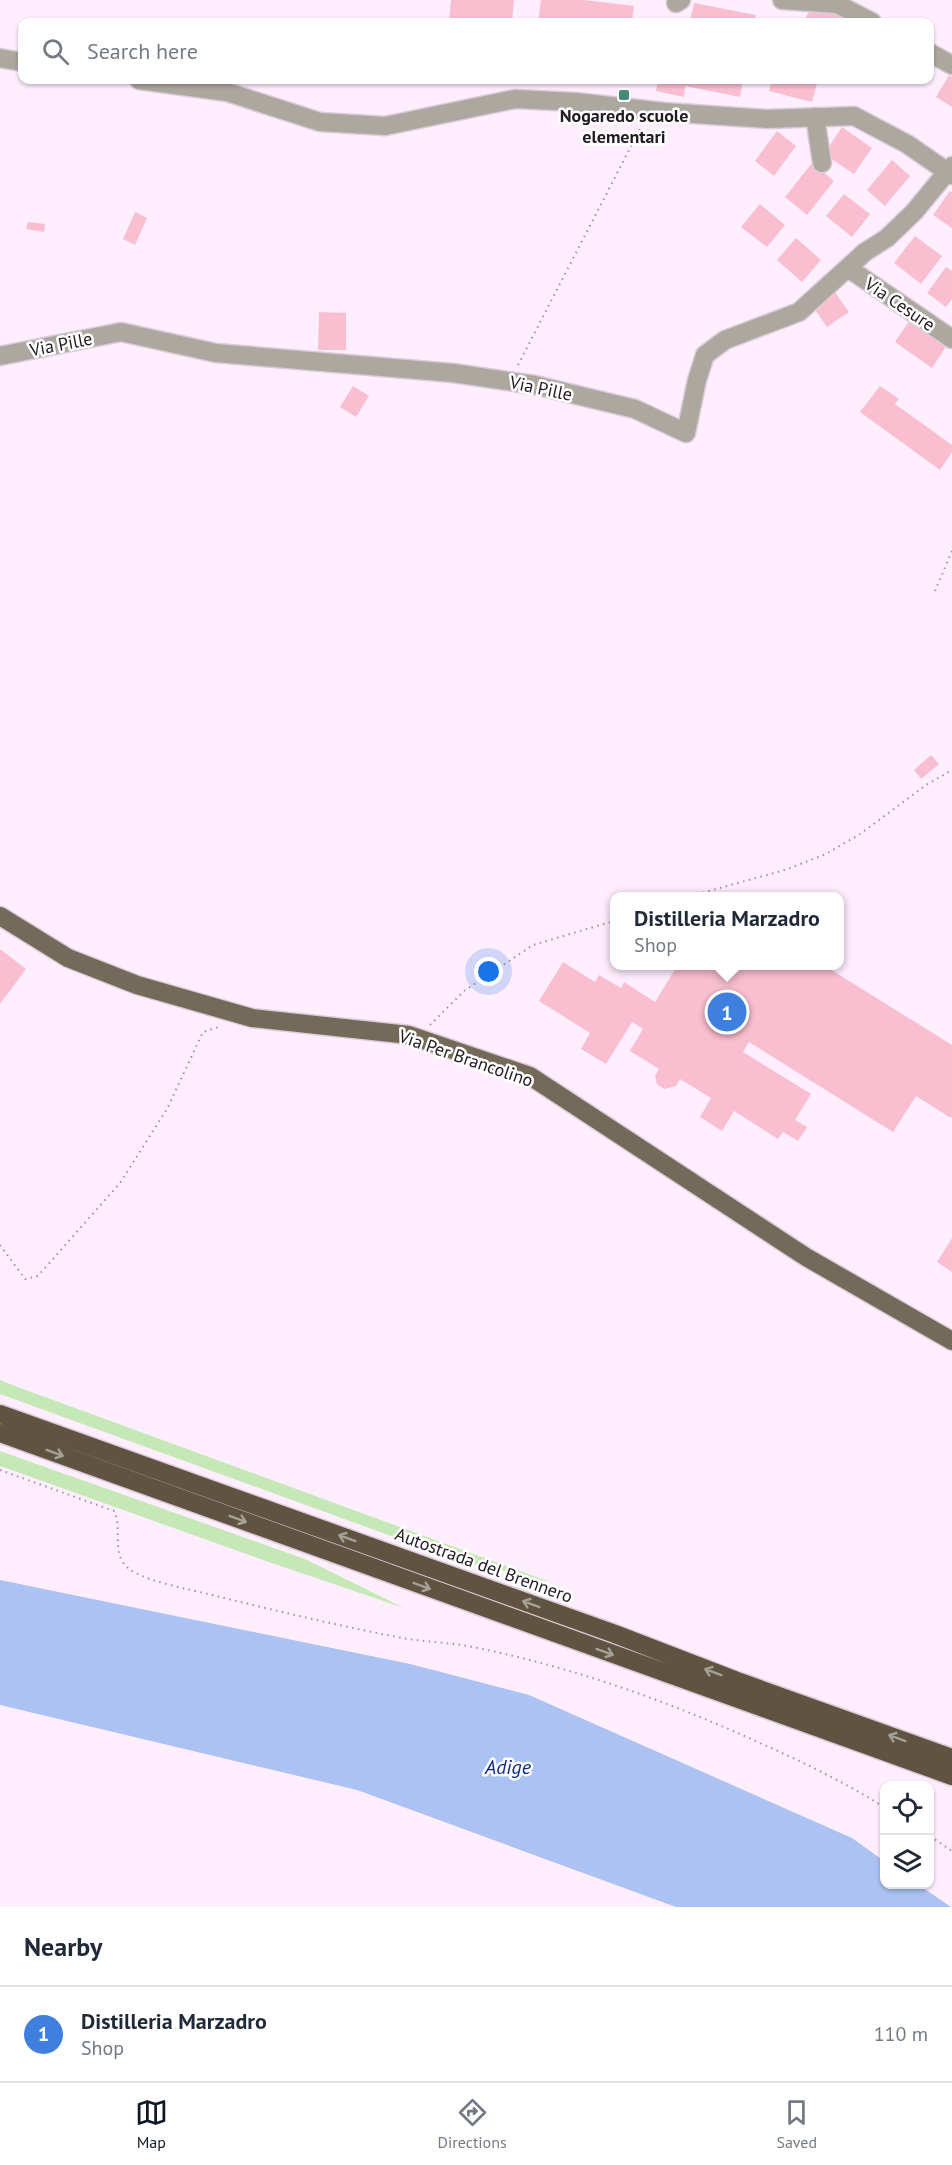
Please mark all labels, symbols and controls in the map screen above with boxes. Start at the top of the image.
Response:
search box [18,18,934,84]
icon: search [39,35,72,68]
text: Search here [87,37,198,65]
marker: Nogaredo scuole elementari [617,88,631,102]
place label: Nogaredo scuole elementari [560,104,688,148]
street label: Via Cesure [860,272,940,336]
street label: Via Pille [27,327,94,362]
street label: Via Pille [507,370,574,406]
popup [610,892,844,970]
text: Distilleria Marzadro [634,904,820,932]
text: Shop [634,932,677,958]
your location [474,957,503,986]
pin: 1 [708,990,746,1034]
street label: Via Per Brancolino [395,1024,536,1092]
one-way arrow [45,1449,64,1460]
one-way arrow [229,1515,247,1526]
street label: Autostrada del Brennero [392,1522,576,1608]
one-way arrow [338,1532,357,1543]
one-way arrow [412,1581,431,1592]
one-way arrow [522,1598,541,1609]
one-way arrow [595,1647,614,1658]
one-way arrow [705,1666,723,1677]
one-way arrow [888,1732,907,1743]
water label: Adige [484,1754,532,1780]
map controls [880,1781,934,1889]
button: locate [880,1781,934,1835]
button: layers [880,1835,934,1889]
text: Nearby [24,1930,102,1963]
text: Distilleria Marzadro [81,2007,267,2035]
text: 1 [38,2021,49,2047]
text: 110 m [874,2021,928,2047]
text: Shop [81,2035,124,2061]
tab: Map [135,2096,168,2152]
tab: Directions [438,2096,507,2152]
tab: Saved [776,2096,817,2152]

